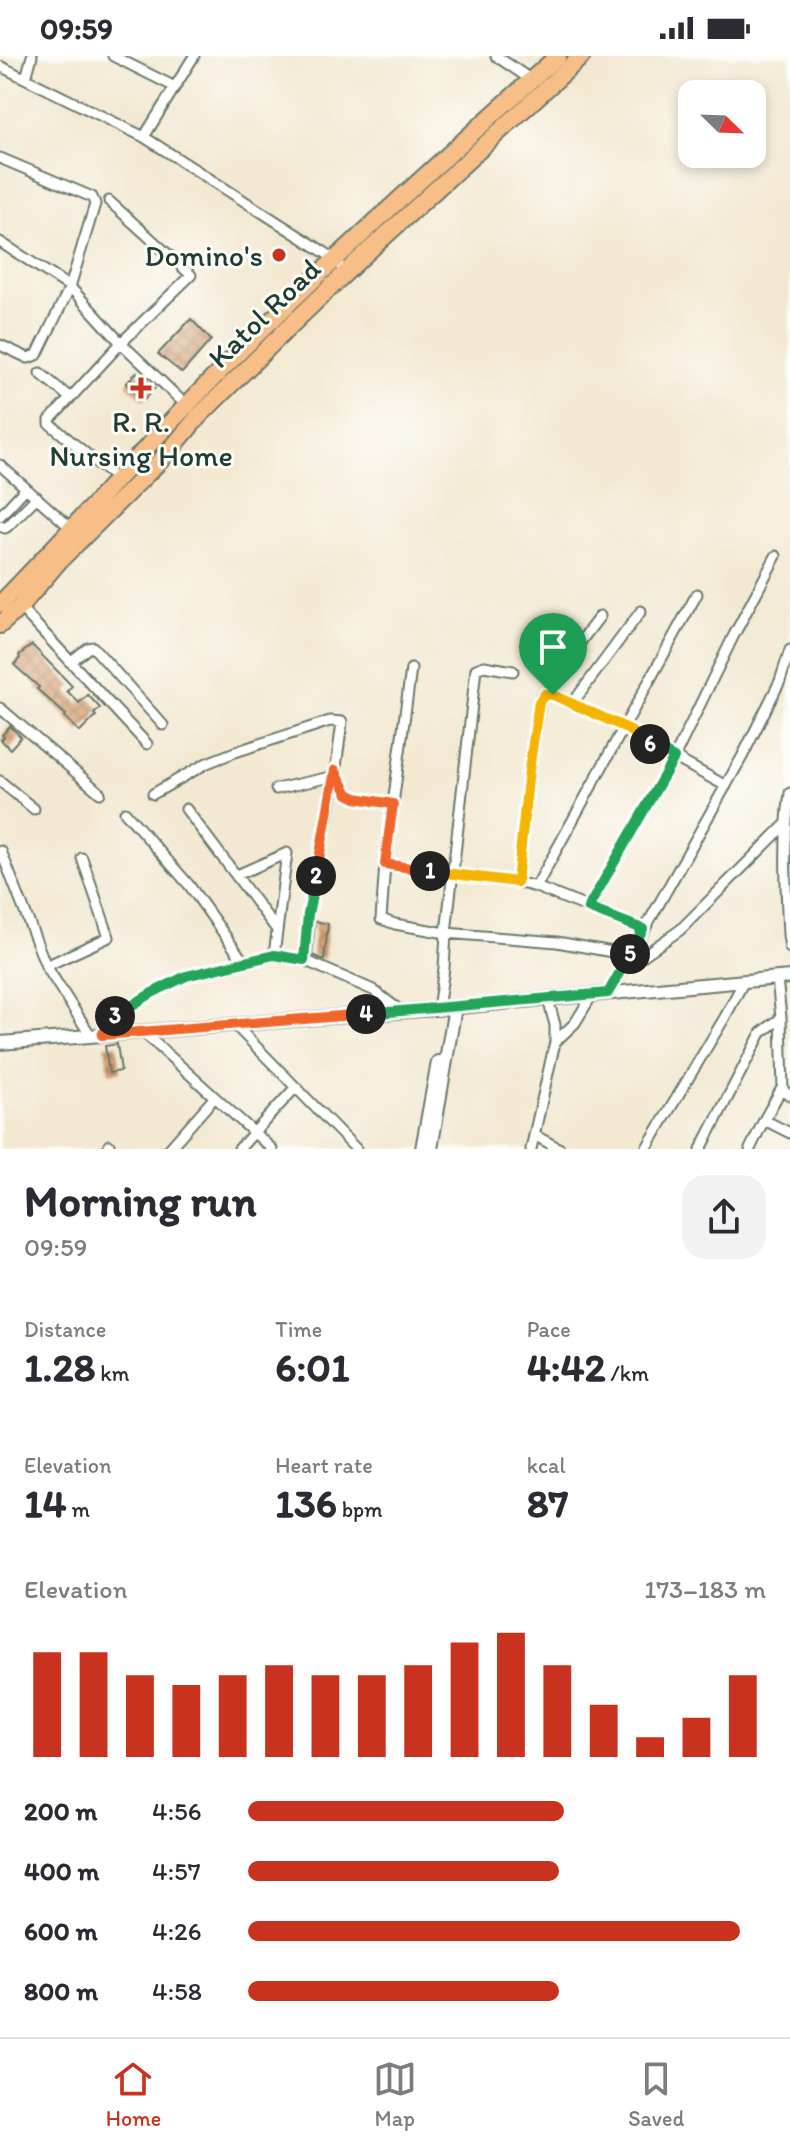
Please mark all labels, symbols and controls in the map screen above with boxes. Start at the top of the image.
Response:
text: 09:59 [40,10,113,47]
north arrow [678,80,766,168]
map controls [678,80,766,168]
place label: Domino's [145,237,263,274]
marker: Domino's [270,246,288,264]
street label: Katol Road [200,250,328,376]
marker: R. R. Nursing Home [130,377,152,399]
place label: R. R. Nursing Home [49,403,233,474]
pin [519,613,587,695]
icon: arrive [531,625,575,669]
pin: 6 [630,724,670,764]
text: 6 [644,730,656,757]
pin: 1 [410,851,450,891]
pin: 2 [296,856,336,896]
text: 1 [425,857,435,884]
text: 2 [310,862,322,889]
pin: 5 [610,934,650,974]
text: 5 [624,940,636,967]
pin: 4 [346,994,386,1034]
pin: 3 [95,996,135,1036]
text: 4 [359,1000,373,1027]
text: 3 [109,1002,121,1029]
text: Morning run [24,1174,257,1227]
button: share [682,1175,766,1259]
text: 09:59 [24,1231,87,1263]
text: Distance [24,1316,106,1343]
text: Time [275,1316,322,1343]
text: Pace [527,1316,571,1343]
text: 1.28 [24,1343,95,1391]
text: 6:01 [275,1343,350,1391]
text: 4:42 [527,1343,606,1391]
text: km [95,1360,129,1387]
text: /km [606,1360,649,1387]
text: Elevation [24,1452,111,1479]
text: Heart rate [275,1452,373,1479]
text: kcal [527,1452,566,1479]
text: 14 [24,1479,67,1527]
text: 136 [275,1479,337,1527]
text: 87 [527,1479,568,1527]
text: m [67,1496,90,1523]
text: bpm [337,1496,383,1523]
text: Elevation [24,1573,127,1605]
text: 173–183 m [644,1573,766,1605]
text: 200 m [24,1795,97,1827]
text: 4:56 [152,1795,201,1827]
text: 400 m [24,1855,99,1887]
text: 4:57 [152,1855,201,1887]
text: 600 m [24,1915,98,1947]
text: 4:26 [152,1915,201,1947]
text: 800 m [24,1975,98,2007]
text: 4:58 [152,1975,202,2007]
tab: Home [106,2057,161,2132]
tab: Map [373,2057,417,2132]
tab: Saved [628,2057,684,2132]

